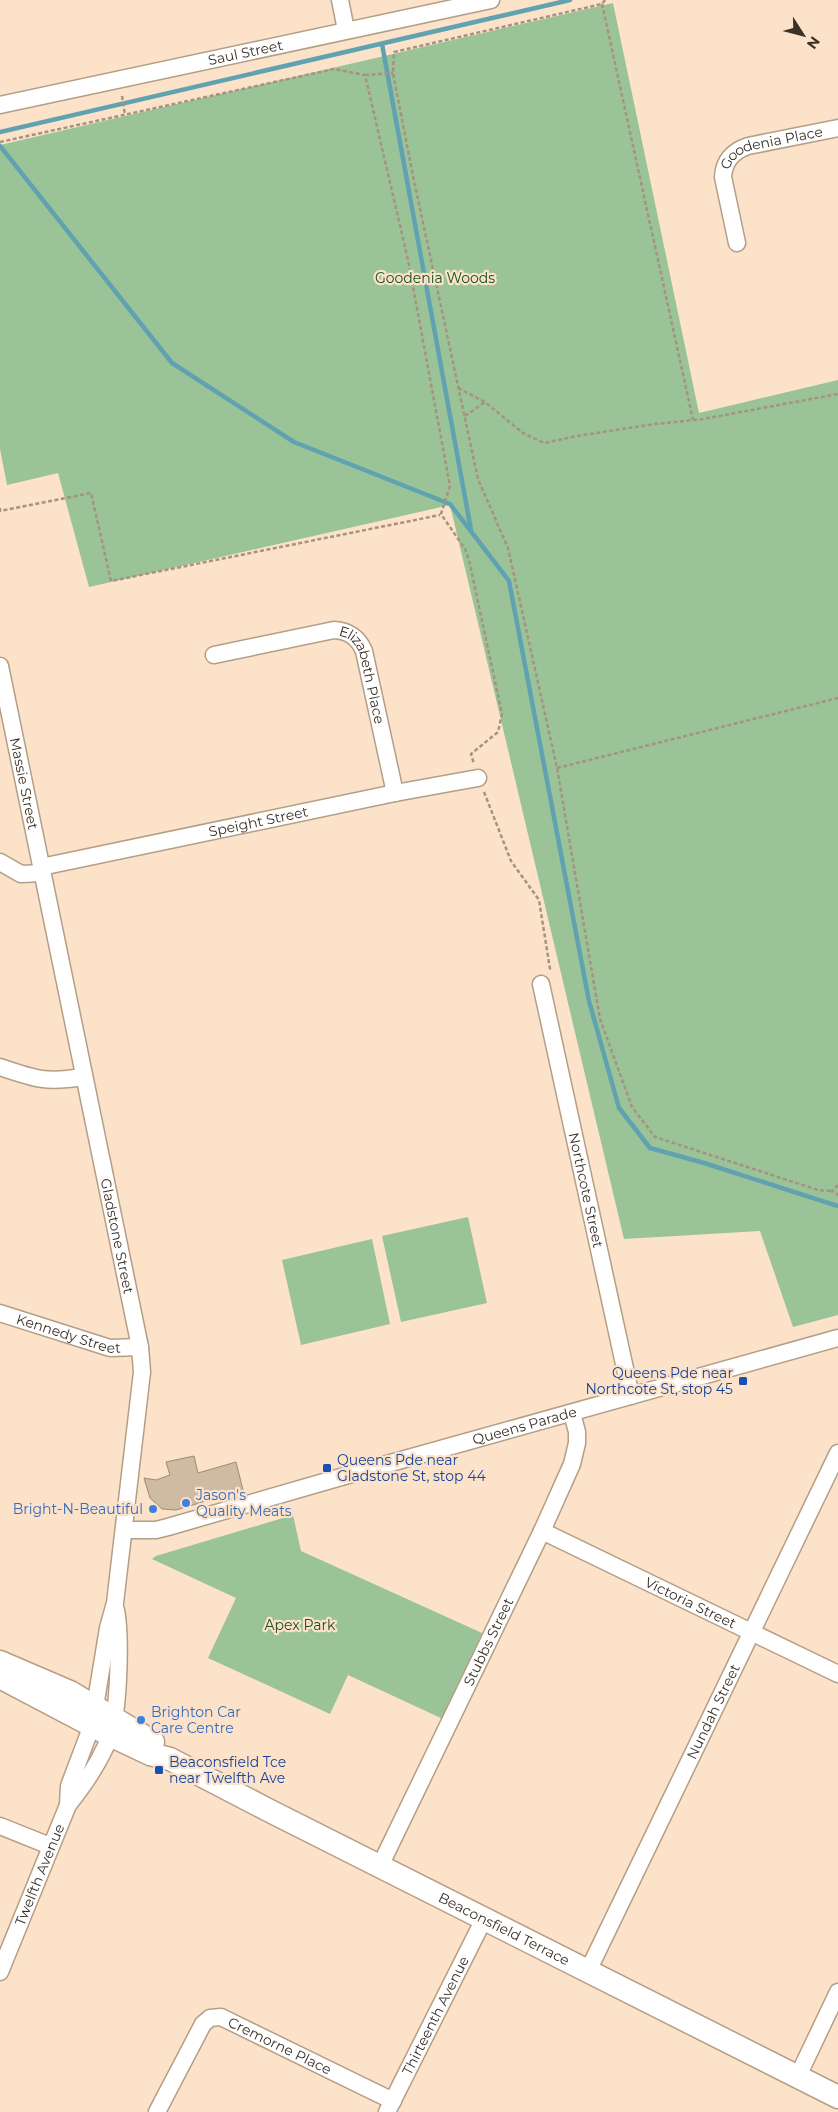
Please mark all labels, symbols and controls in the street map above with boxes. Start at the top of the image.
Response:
north arrow [778,10,828,60]
text: N [803,33,824,53]
street label: Saul Street [206,36,285,69]
street label: Goodenia Place [716,122,824,172]
park label: Goodenia Woods [375,269,495,287]
street label: Elizabeth Place [337,622,389,726]
street label: Massie Street [6,736,42,832]
street label: Speight Street [207,802,310,841]
street label: Northcote Street [565,1131,607,1250]
street label: Gladstone Street [97,1177,138,1296]
street label: Kennedy Street [14,1310,121,1357]
place label: Queens Pde near Northcote St, stop 45 [585,1364,733,1398]
marker: Queens Pde near Northcote St, stop 45 [737,1375,749,1387]
street label: Queens Parade [470,1402,579,1449]
place label: Queens Pde near Gladstone St, stop 44 [337,1451,486,1485]
marker: Queens Pde near Gladstone St, stop 44 [321,1462,333,1474]
place label: Jason's Quality Meats [195,1486,292,1520]
marker: Jason's Quality Meats [180,1497,192,1509]
place label: Bright-N-Beautiful [13,1500,143,1518]
marker: Bright-N-Beautiful [147,1503,159,1515]
street label: Victoria Street [642,1573,739,1633]
street label: Stubbs Street [459,1595,517,1689]
park label: Apex Park [265,1616,336,1634]
street label: Nundah Street [683,1661,744,1762]
place label: Brighton Car Care Centre [151,1703,241,1737]
marker: Brighton Car Care Centre [135,1714,147,1726]
place label: Beaconsfield Tce near Twelfth Ave [169,1753,286,1787]
marker: Beaconsfield Tce near Twelfth Ave [153,1764,165,1776]
street label: Twelfth Avenue [11,1821,68,1928]
street label: Beaconsfield Terrace [435,1888,573,1969]
street label: Thirteenth Avenue [398,1953,473,2078]
street label: Cremorne Place [225,2013,334,2079]

